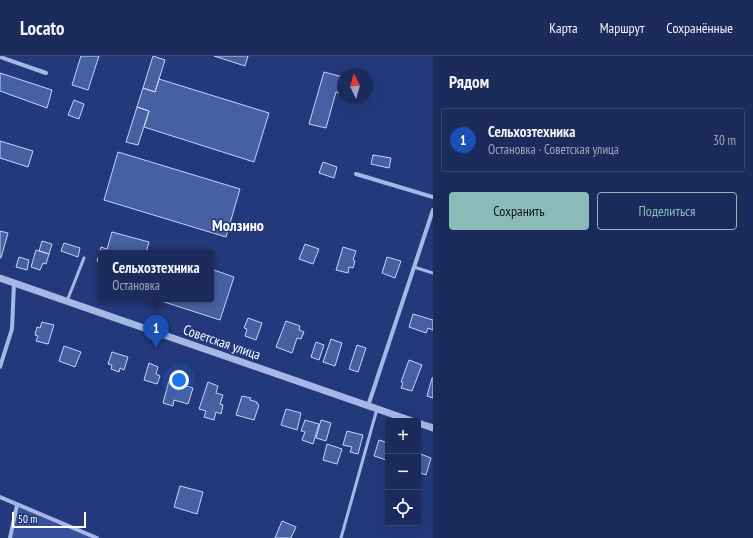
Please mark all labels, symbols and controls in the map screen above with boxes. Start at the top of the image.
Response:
text: Locato [20,16,65,40]
text: Карта [549,19,578,37]
text: Маршрут [600,19,644,37]
text: Сохранённые [666,19,733,37]
north arrow [337,68,373,104]
text: Рядом [449,71,489,93]
text: Сельхозтехника [488,122,575,141]
text: 1 [460,132,466,149]
text: 30 m [713,132,736,149]
text: Остановка · Советская улица [488,141,619,158]
button: Сохранить [449,192,589,230]
button: Поделиться [597,192,737,230]
district label: Молзино [212,215,264,235]
popup [98,250,214,302]
text: Сельхозтехника [112,258,200,277]
text: Остановка [112,277,160,294]
pin: 1 [143,315,169,348]
street label: Советская улица [181,320,263,364]
your location [169,370,189,390]
map controls [385,418,421,526]
button: + [385,418,421,454]
button: − [385,454,421,490]
button: locate [385,490,421,526]
scale bar [12,510,86,529]
text: 50 m [18,512,37,526]

